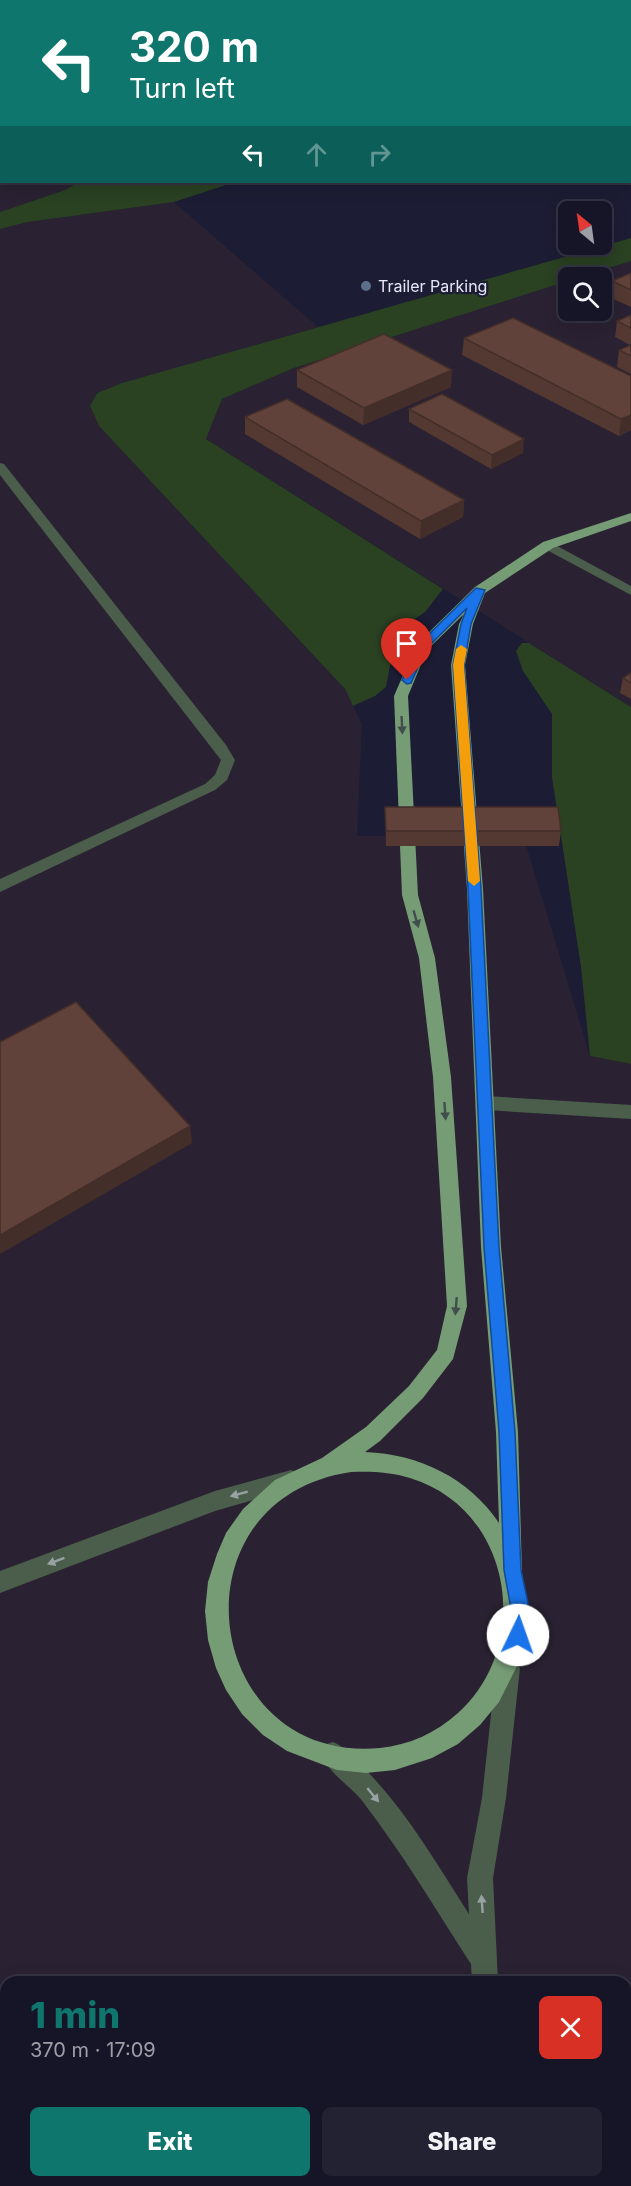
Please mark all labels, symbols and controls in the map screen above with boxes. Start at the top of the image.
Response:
text: 320 m [129,21,259,72]
icon: left [30,24,108,102]
text: Turn left [129,72,235,105]
icon: left [237,138,270,171]
icon: ahead [300,138,333,171]
icon: right [363,138,396,171]
north arrow [558,201,612,255]
map controls [558,201,612,321]
button: search [558,267,612,321]
place label: Trailer Parking [378,276,487,296]
marker: Trailer Parking [359,279,373,293]
pin [381,618,432,680]
icon: arrive [390,627,423,660]
one-way arrow [397,716,406,735]
one-way arrow [412,910,422,928]
one-way arrow [440,1102,449,1121]
one-way arrow [451,1297,460,1316]
one-way arrow [230,1490,248,1499]
one-way arrow [47,1556,65,1566]
position arrow [486,1603,550,1667]
one-way arrow [367,1788,379,1803]
one-way arrow [477,1895,486,1914]
text: 1 min [30,1993,120,2037]
button: close [539,1996,602,2059]
text: 370 m · 17:09 [30,2038,156,2062]
button: Exit [30,2107,310,2176]
button: Share [322,2107,602,2176]

